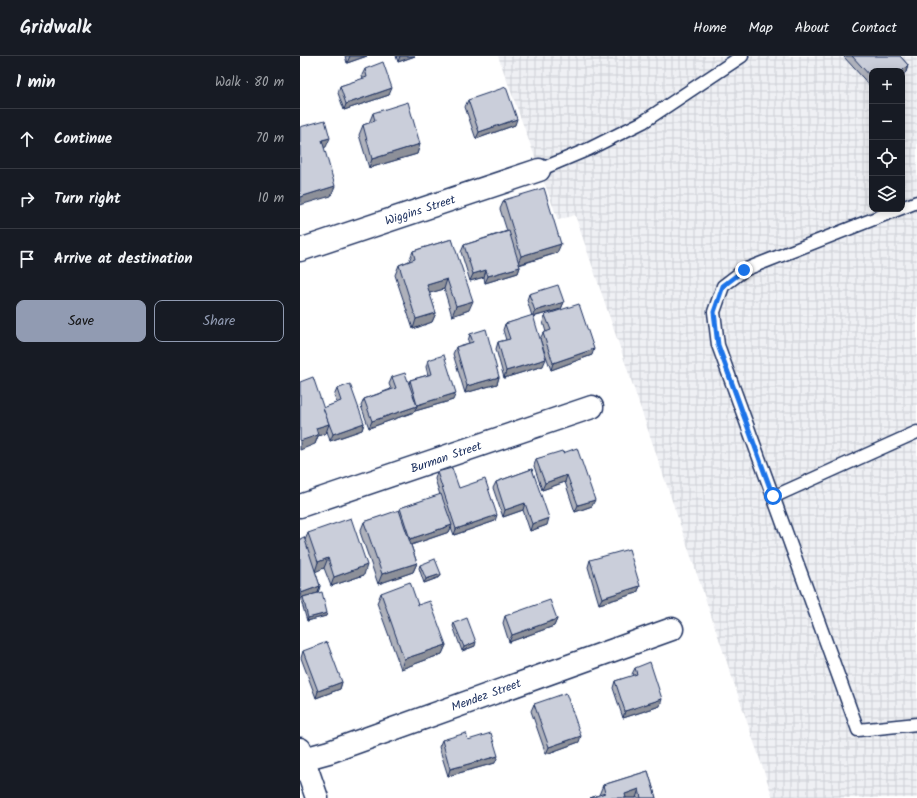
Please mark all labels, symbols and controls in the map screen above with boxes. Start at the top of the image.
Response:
text: Gridwalk [20,13,91,43]
text: Home [693,17,727,39]
text: Map [749,17,773,39]
text: About [795,17,829,39]
text: Contact [851,17,897,39]
map controls [869,68,905,212]
button: + [869,68,905,104]
text: 1 min [16,69,55,96]
text: Walk · 80 m [215,72,284,93]
button: − [869,104,905,140]
text: Continue [54,127,112,151]
icon: ahead [16,128,38,150]
text: 70 m [256,128,284,149]
button: locate [869,140,905,176]
button: layers [869,176,905,212]
text: Turn right [54,187,121,211]
icon: right [16,188,38,210]
text: 10 m [258,188,284,209]
street label: Wiggins Street [382,190,458,231]
text: Arrive at destination [54,247,193,271]
icon: arrive [16,248,38,270]
route end [735,261,753,279]
button: Save [16,300,146,342]
button: Share [154,300,284,342]
street label: Burman Street [408,436,485,479]
route start [764,487,782,505]
street label: Mendez Street [449,674,524,717]

